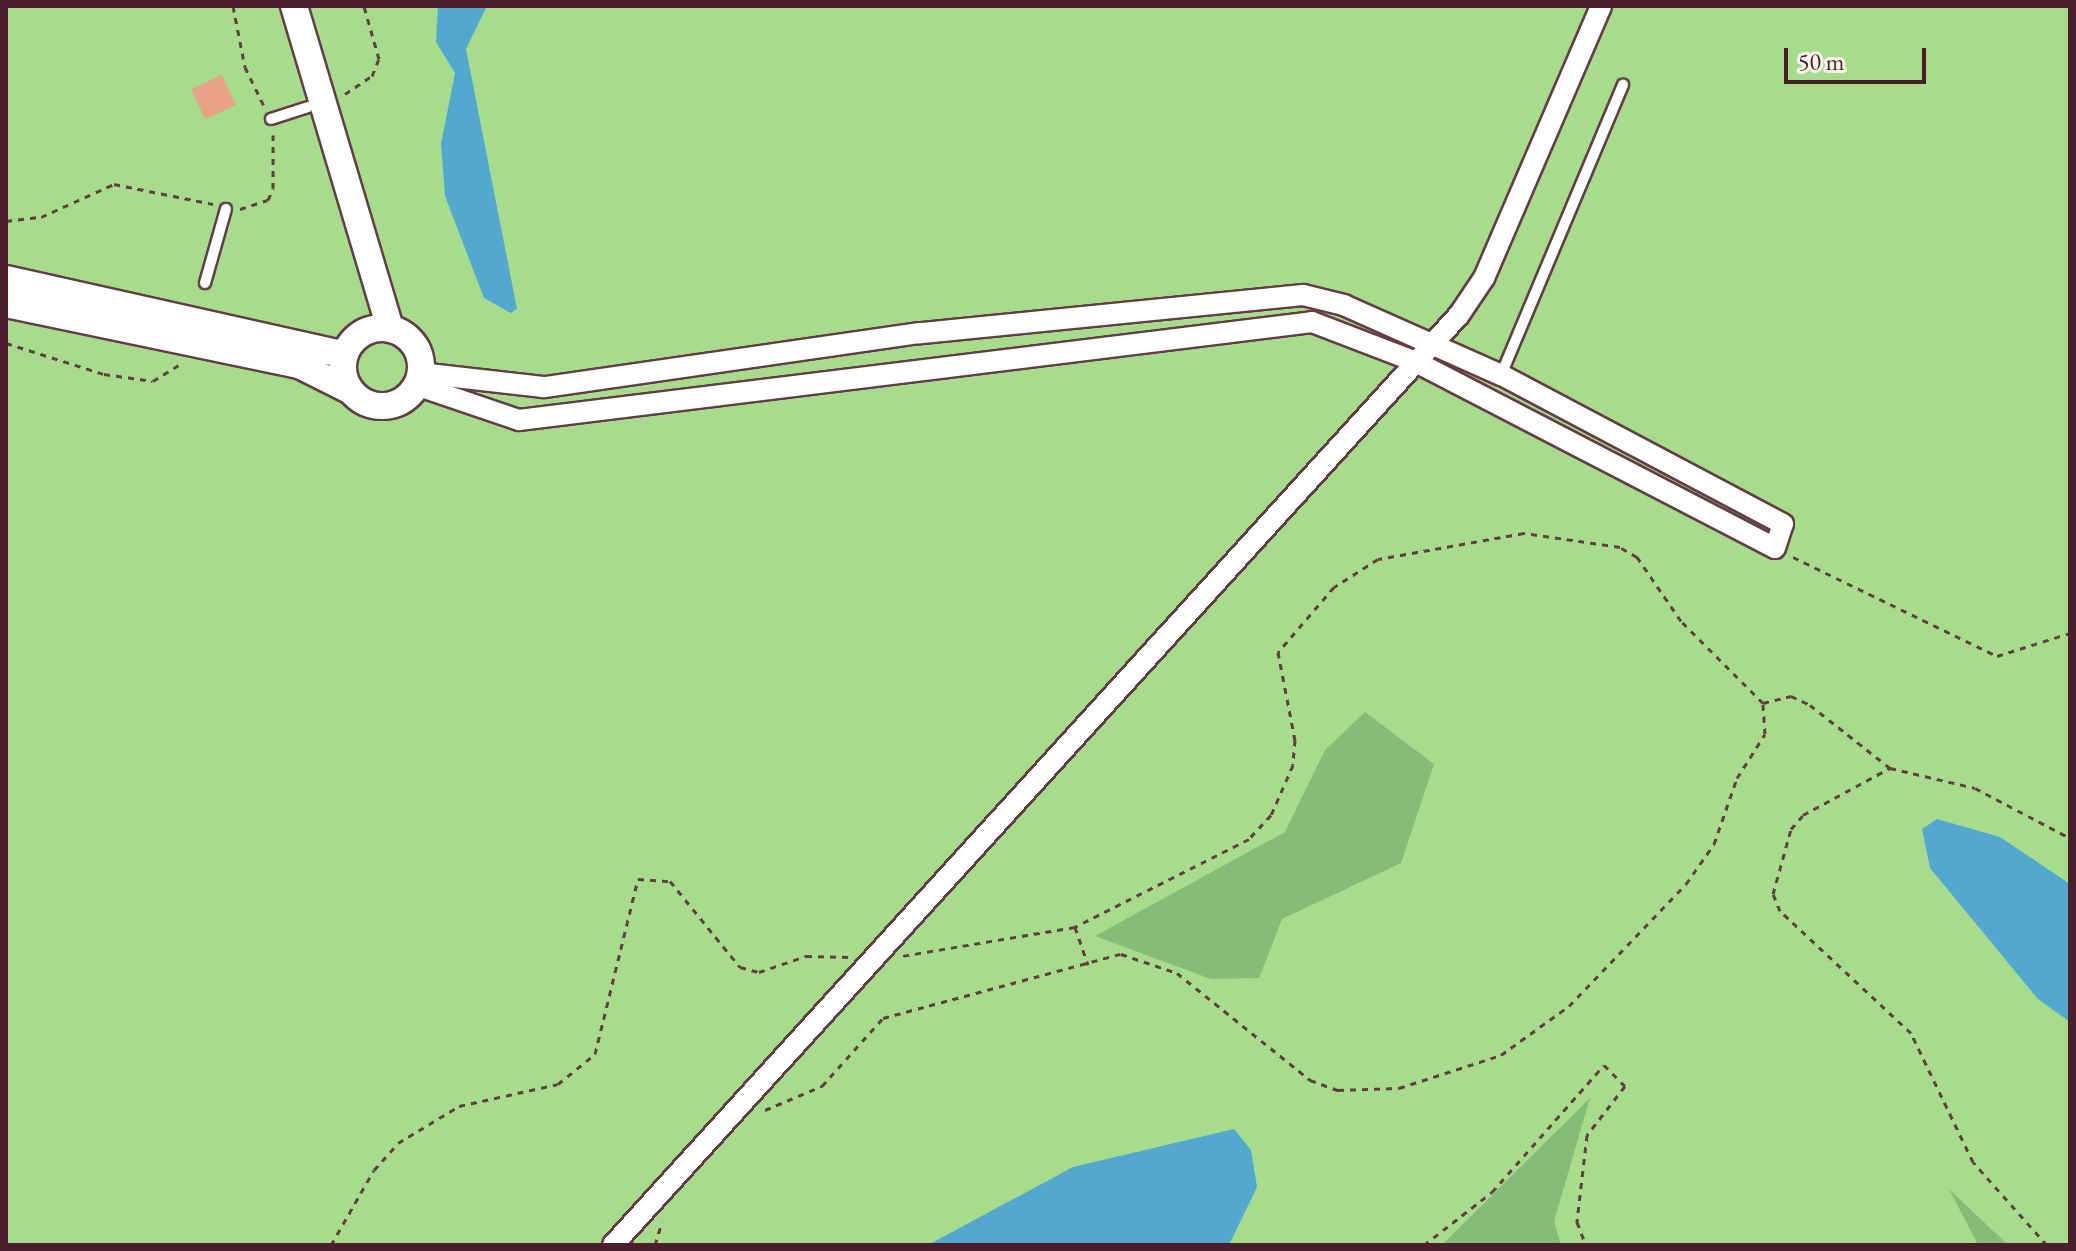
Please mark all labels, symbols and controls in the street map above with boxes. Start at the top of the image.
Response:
scale bar [1788,32,1930,82]
text: 50 m [1798,46,1845,77]

